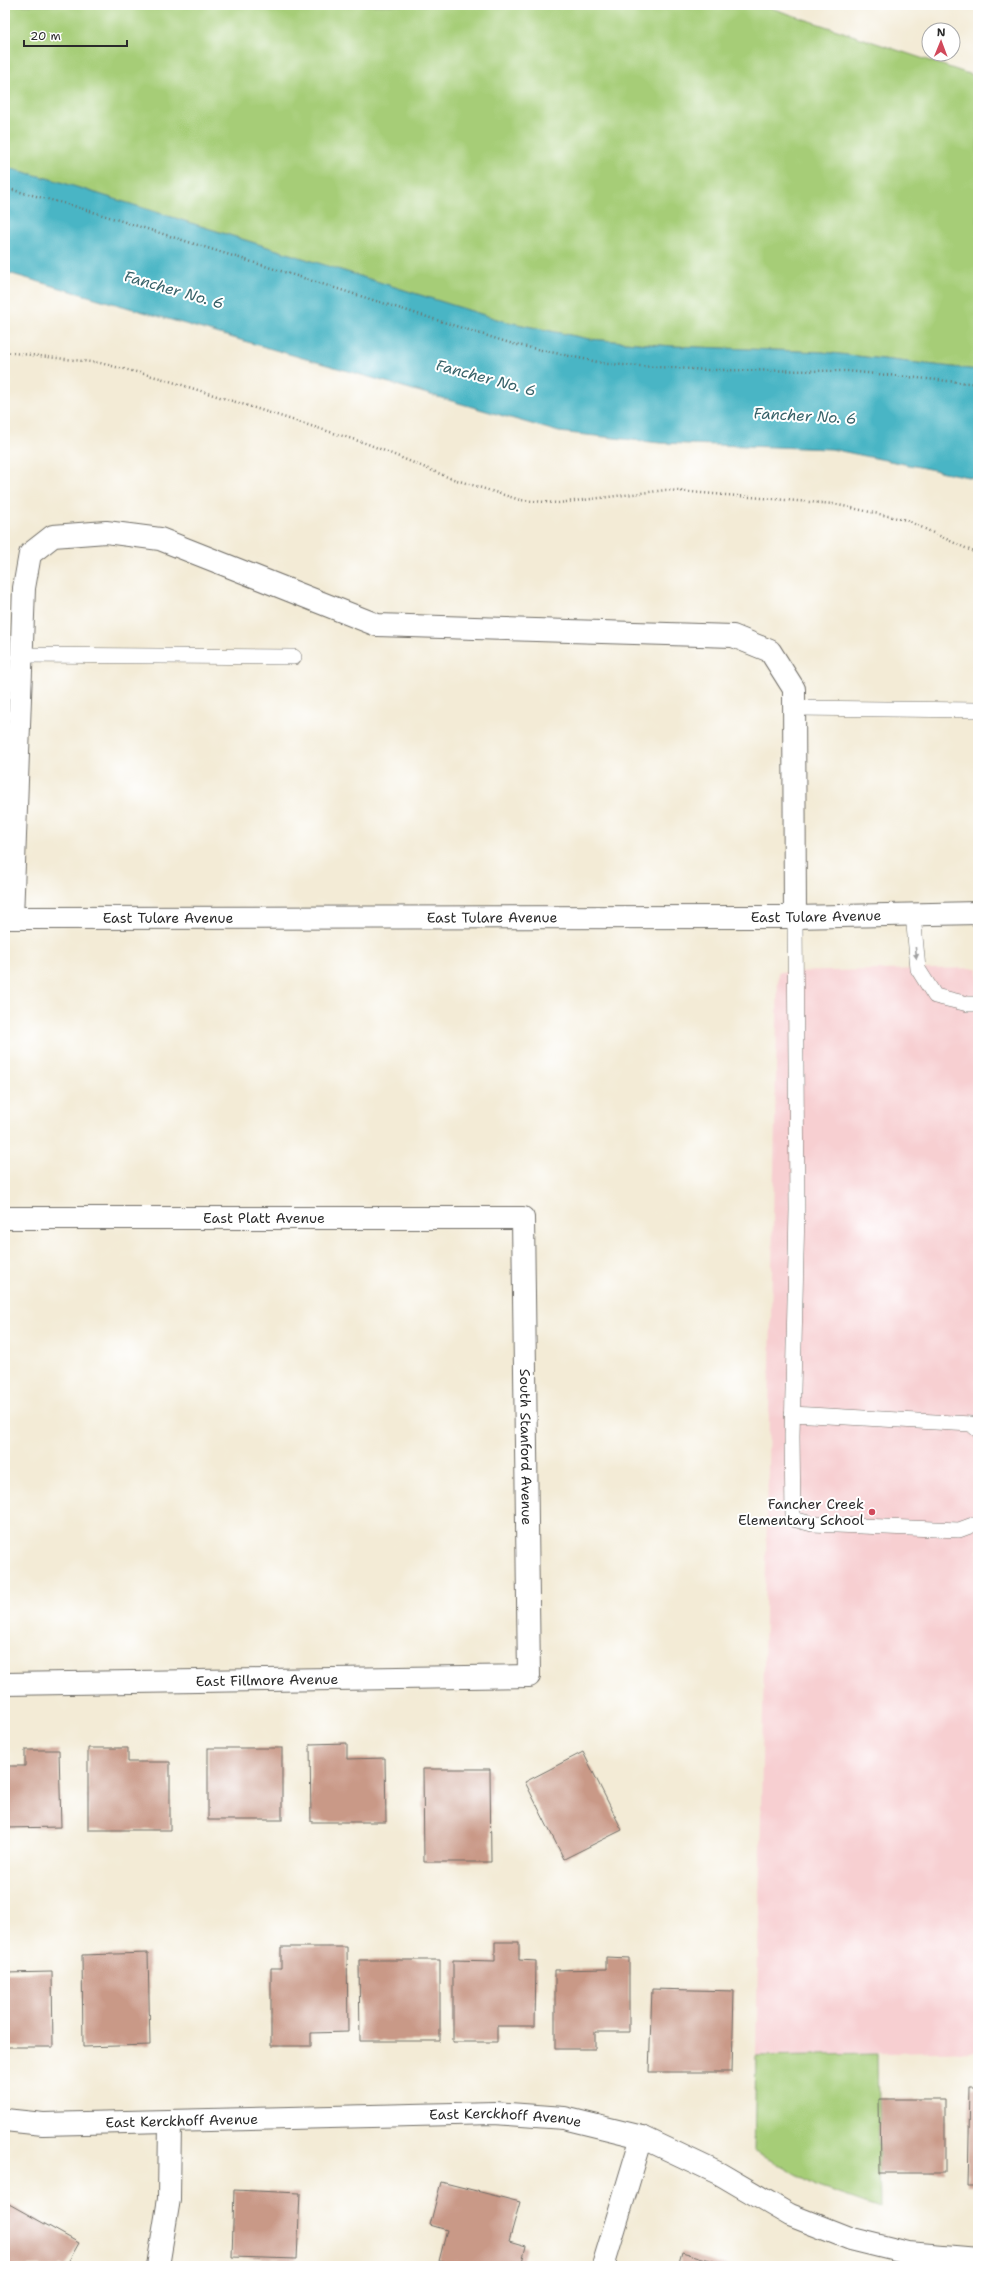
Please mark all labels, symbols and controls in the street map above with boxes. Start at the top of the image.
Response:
scale bar [24,22,127,48]
north arrow [921,22,961,62]
text: N [937,25,946,40]
text: 20 m [30,28,61,44]
water label: Fancher No. 6 [122,266,226,314]
water label: Fancher No. 6 [434,355,538,401]
water label: Fancher No. 6 [753,403,857,429]
street label: East Tulare Avenue [751,906,882,926]
street label: East Tulare Avenue [427,908,557,926]
street label: East Tulare Avenue [103,909,233,927]
one-way arrow [913,947,920,959]
street label: East Platt Avenue [203,1209,325,1227]
street label: South Stanford Avenue [516,1369,536,1525]
place label: Fancher Creek Elementary School [738,1495,865,1529]
marker: Fancher Creek Elementary School [867,1507,877,1517]
street label: East Fillmore Avenue [195,1670,339,1690]
street label: East Kerckhoff Avenue [429,2104,584,2131]
street label: East Kerckhoff Avenue [105,2110,258,2131]

